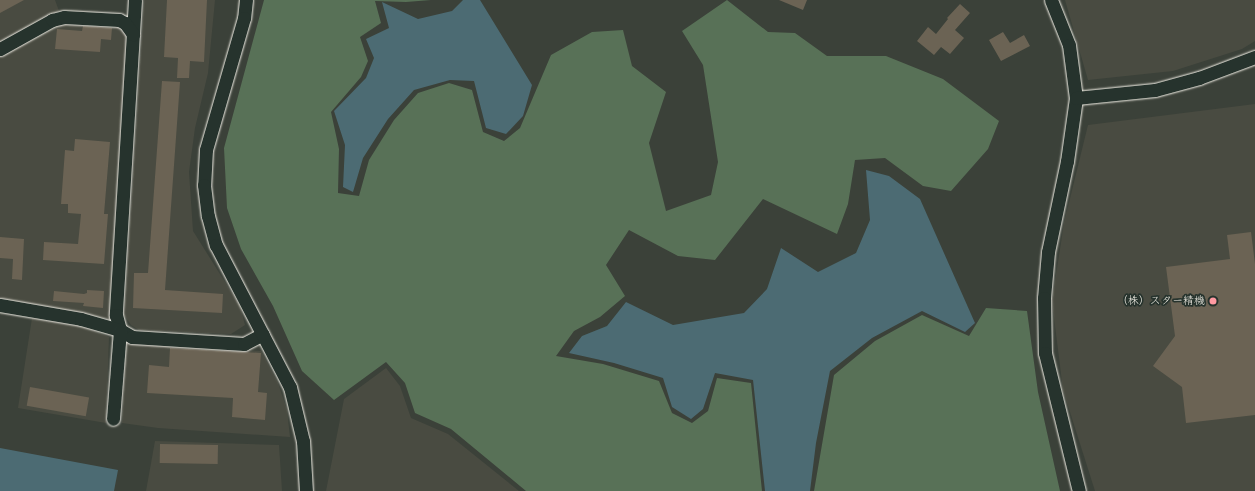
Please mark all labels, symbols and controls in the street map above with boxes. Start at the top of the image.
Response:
place label: （株）スター精機 [1117,294,1205,308]
marker: （株）スター精機 [1208,296,1218,306]

